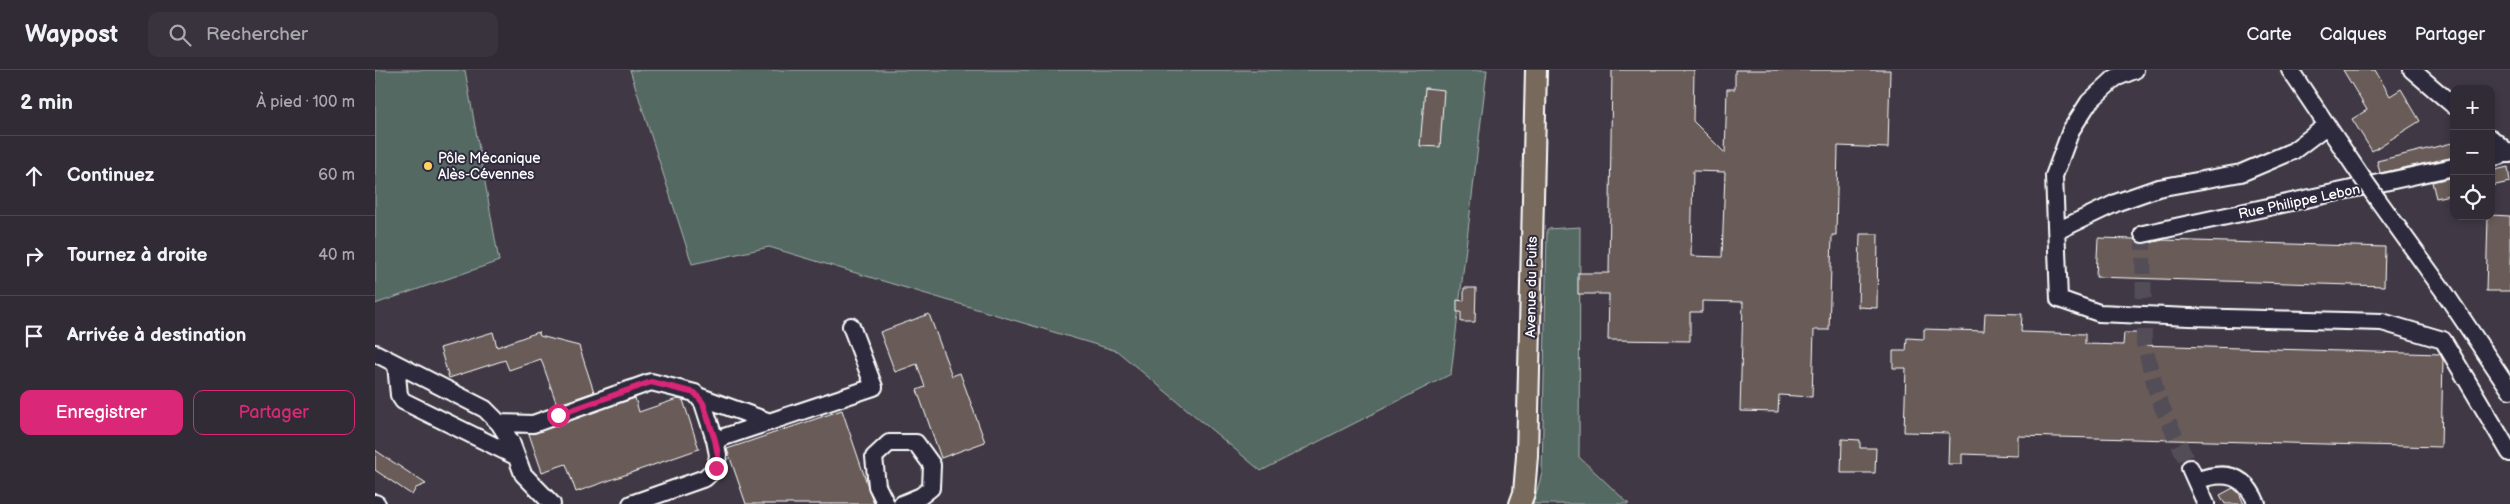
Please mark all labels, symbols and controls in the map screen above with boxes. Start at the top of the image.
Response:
search box [148,12,498,57]
text: Waypost [25,20,118,49]
icon: search [166,21,194,49]
text: Rechercher [206,23,308,46]
text: Carte [2246,24,2292,45]
text: Calques [2320,24,2387,45]
text: Partager [2415,24,2485,45]
map controls [2450,85,2495,220]
button: + [2450,85,2495,130]
text: 2 min [20,90,73,115]
text: À pied · 100 m [256,93,355,112]
button: − [2450,130,2495,175]
place label: Pôle Mécanique Alès-Cévennes [438,150,541,183]
marker: Pôle Mécanique Alès-Cévennes [422,160,434,172]
icon: ahead [20,162,48,190]
text: Continuez [67,164,154,187]
text: 60 m [318,166,355,185]
button: locate [2450,175,2495,220]
street label: Rue Philippe Lebon [2237,180,2362,223]
street label: Avenue du Puits [1522,236,1541,338]
icon: right [20,242,48,270]
text: Tournez à droite [67,244,208,267]
text: 40 m [318,246,355,265]
icon: arrive [20,322,48,350]
text: Arrivée à destination [67,324,246,347]
button: Enregistrer [20,390,183,435]
button: Partager [193,390,355,435]
route start [547,404,570,427]
route end [705,457,728,480]

